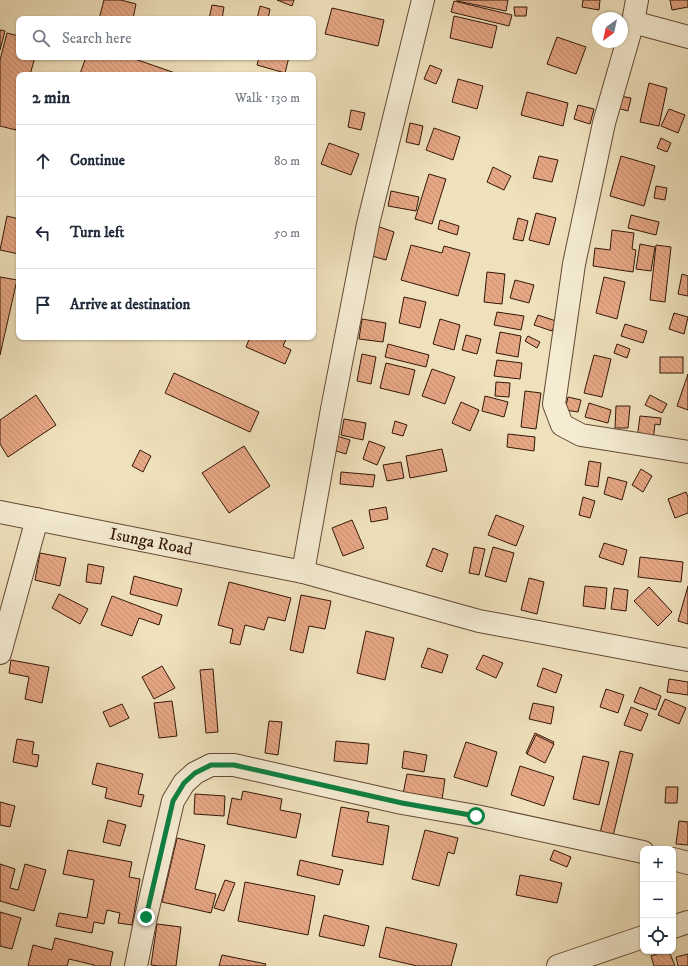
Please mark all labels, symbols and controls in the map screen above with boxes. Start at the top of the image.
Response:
north arrow [592,12,628,48]
search box [16,16,316,60]
icon: search [30,27,52,49]
text: Search here [62,29,131,48]
text: 2 min [32,87,70,109]
text: Walk · 130 m [235,90,300,106]
icon: ahead [32,150,54,172]
text: Continue [70,151,125,170]
text: 80 m [274,153,300,169]
icon: left [32,222,54,244]
text: Turn left [70,223,124,242]
text: 50 m [274,225,300,241]
icon: arrive [32,294,54,316]
text: Arrive at destination [70,295,190,314]
street label: Isunga Road [108,523,195,561]
route start [467,807,485,825]
map controls [640,846,676,954]
button: + [640,846,676,882]
button: − [640,882,676,918]
route end [137,908,155,926]
button: locate [640,918,676,954]

